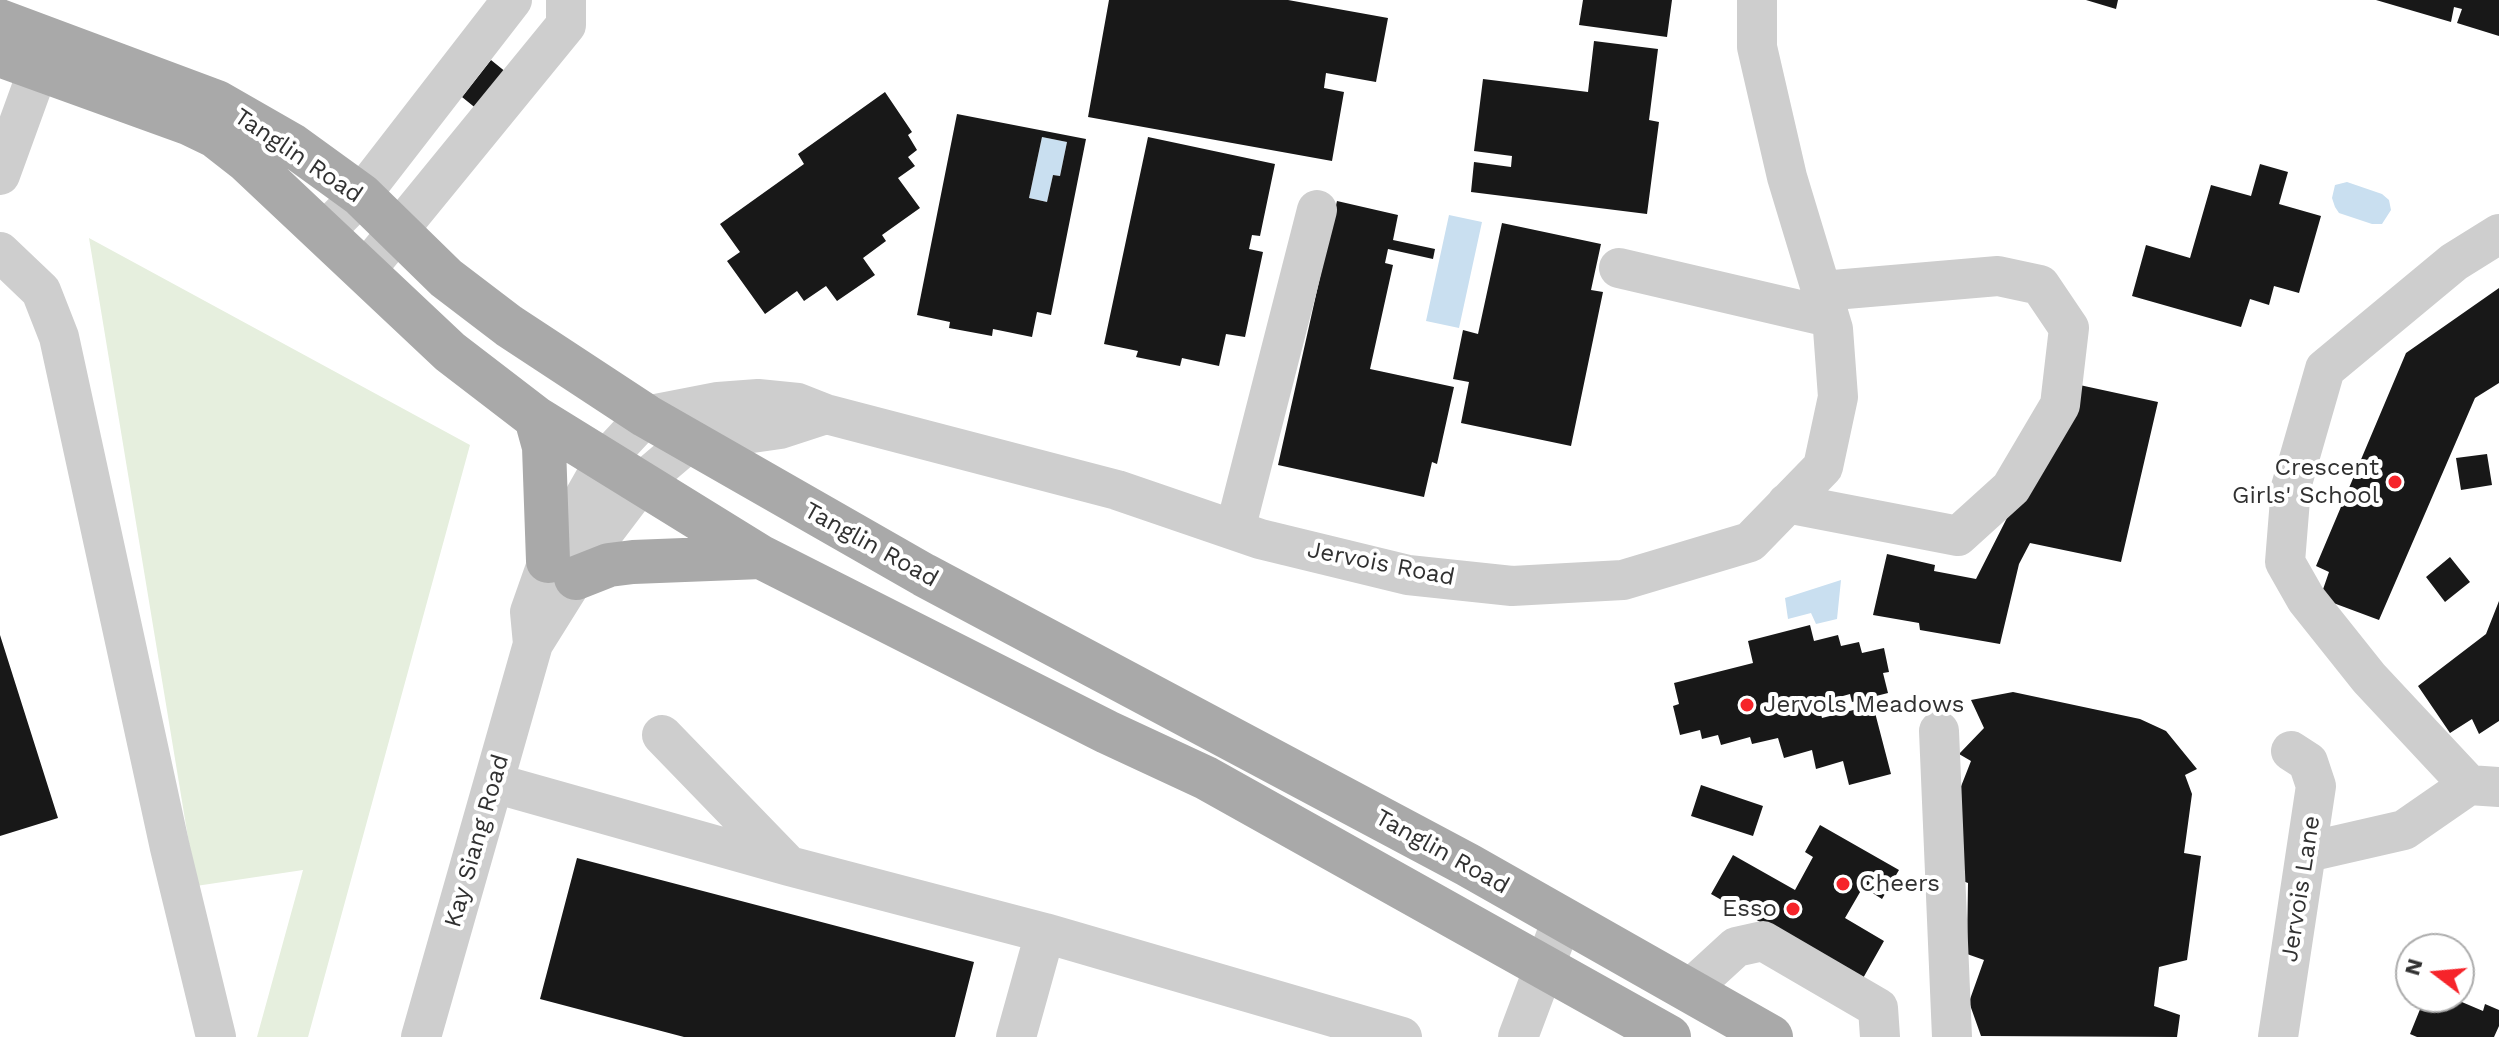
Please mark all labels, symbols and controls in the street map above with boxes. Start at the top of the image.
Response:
street label: Tanglin Road [228,103,368,209]
place label: Crescent Girls' School [2232,454,2379,510]
marker: Crescent Girls' School [2386,473,2404,491]
street label: Tanglin Road [799,496,943,594]
street label: Jervois Road [1305,536,1457,592]
place label: Jervols Meadows [1763,691,1964,719]
marker: Jervols Meadows [1738,696,1756,714]
street label: Kay Siang Road [439,751,515,931]
street label: Tanglin Road [1370,803,1514,901]
street label: Jervois Lane [2275,814,2327,964]
place label: Cheers [1859,870,1940,898]
marker: Cheers [1834,875,1852,893]
place label: Esso [1722,895,1777,923]
marker: Esso [1784,900,1802,918]
north arrow [2395,933,2475,1013]
text: N [2399,956,2428,978]

